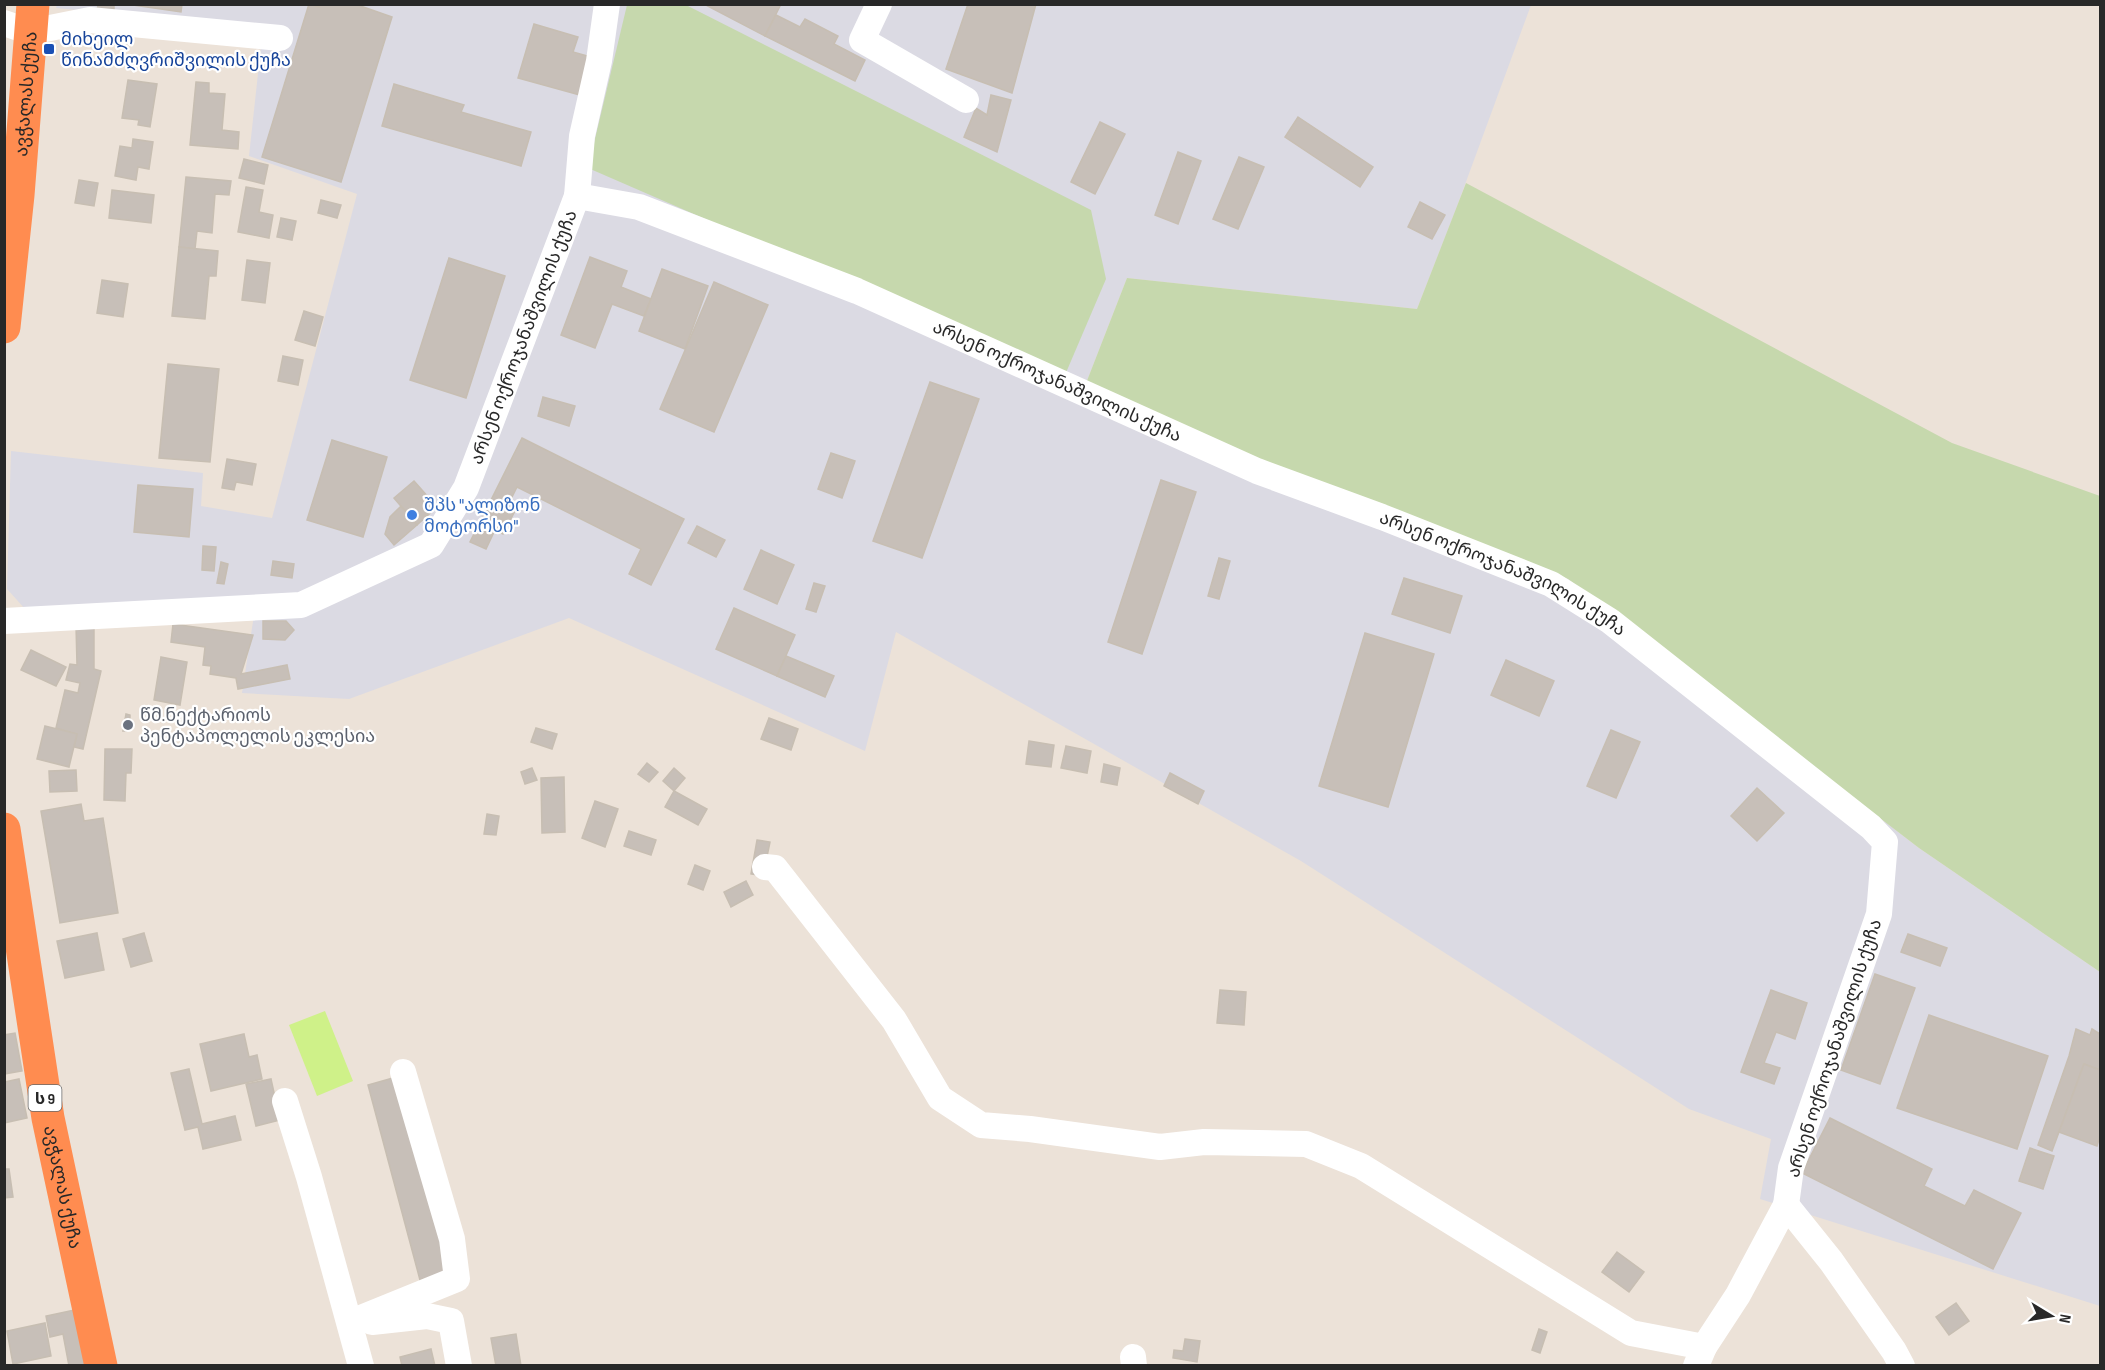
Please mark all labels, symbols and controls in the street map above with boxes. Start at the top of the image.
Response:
place label: მიხეილ წინამძღვრიშვილის ქუჩა [61,29,291,71]
street label: ავჭალას ქუჩა [11,31,42,157]
marker: მიხეილ წინამძღვრიშვილის ქუჩა [42,42,56,56]
street label: არსენ ოქროჯანაშვილის ქუჩა [466,207,582,467]
street label: არსენ ოქროჯანაშვილის ქუჩა [929,316,1185,447]
place label: შპს "ალიზონ მოტორსი" [424,495,540,537]
street label: არსენ ოქროჯანაშვილის ქუჩა [1377,507,1630,640]
marker: შპს "ალიზონ მოტორსი" [405,508,419,522]
place label: წმ.ნექტარიოს პენტაპოლელის ეკლესია [140,705,375,747]
marker: წმ.ნექტარიოს პენტაპოლელის ეკლესია [121,718,135,732]
street label: არსენ ოქროჯანაშვილის ქუჩა [1783,916,1886,1180]
road number: ს 9 [28,1085,62,1111]
street label: ავჭალას ქუჩა [39,1124,86,1251]
north arrow [2021,1286,2081,1346]
text: N [2054,1313,2074,1325]

